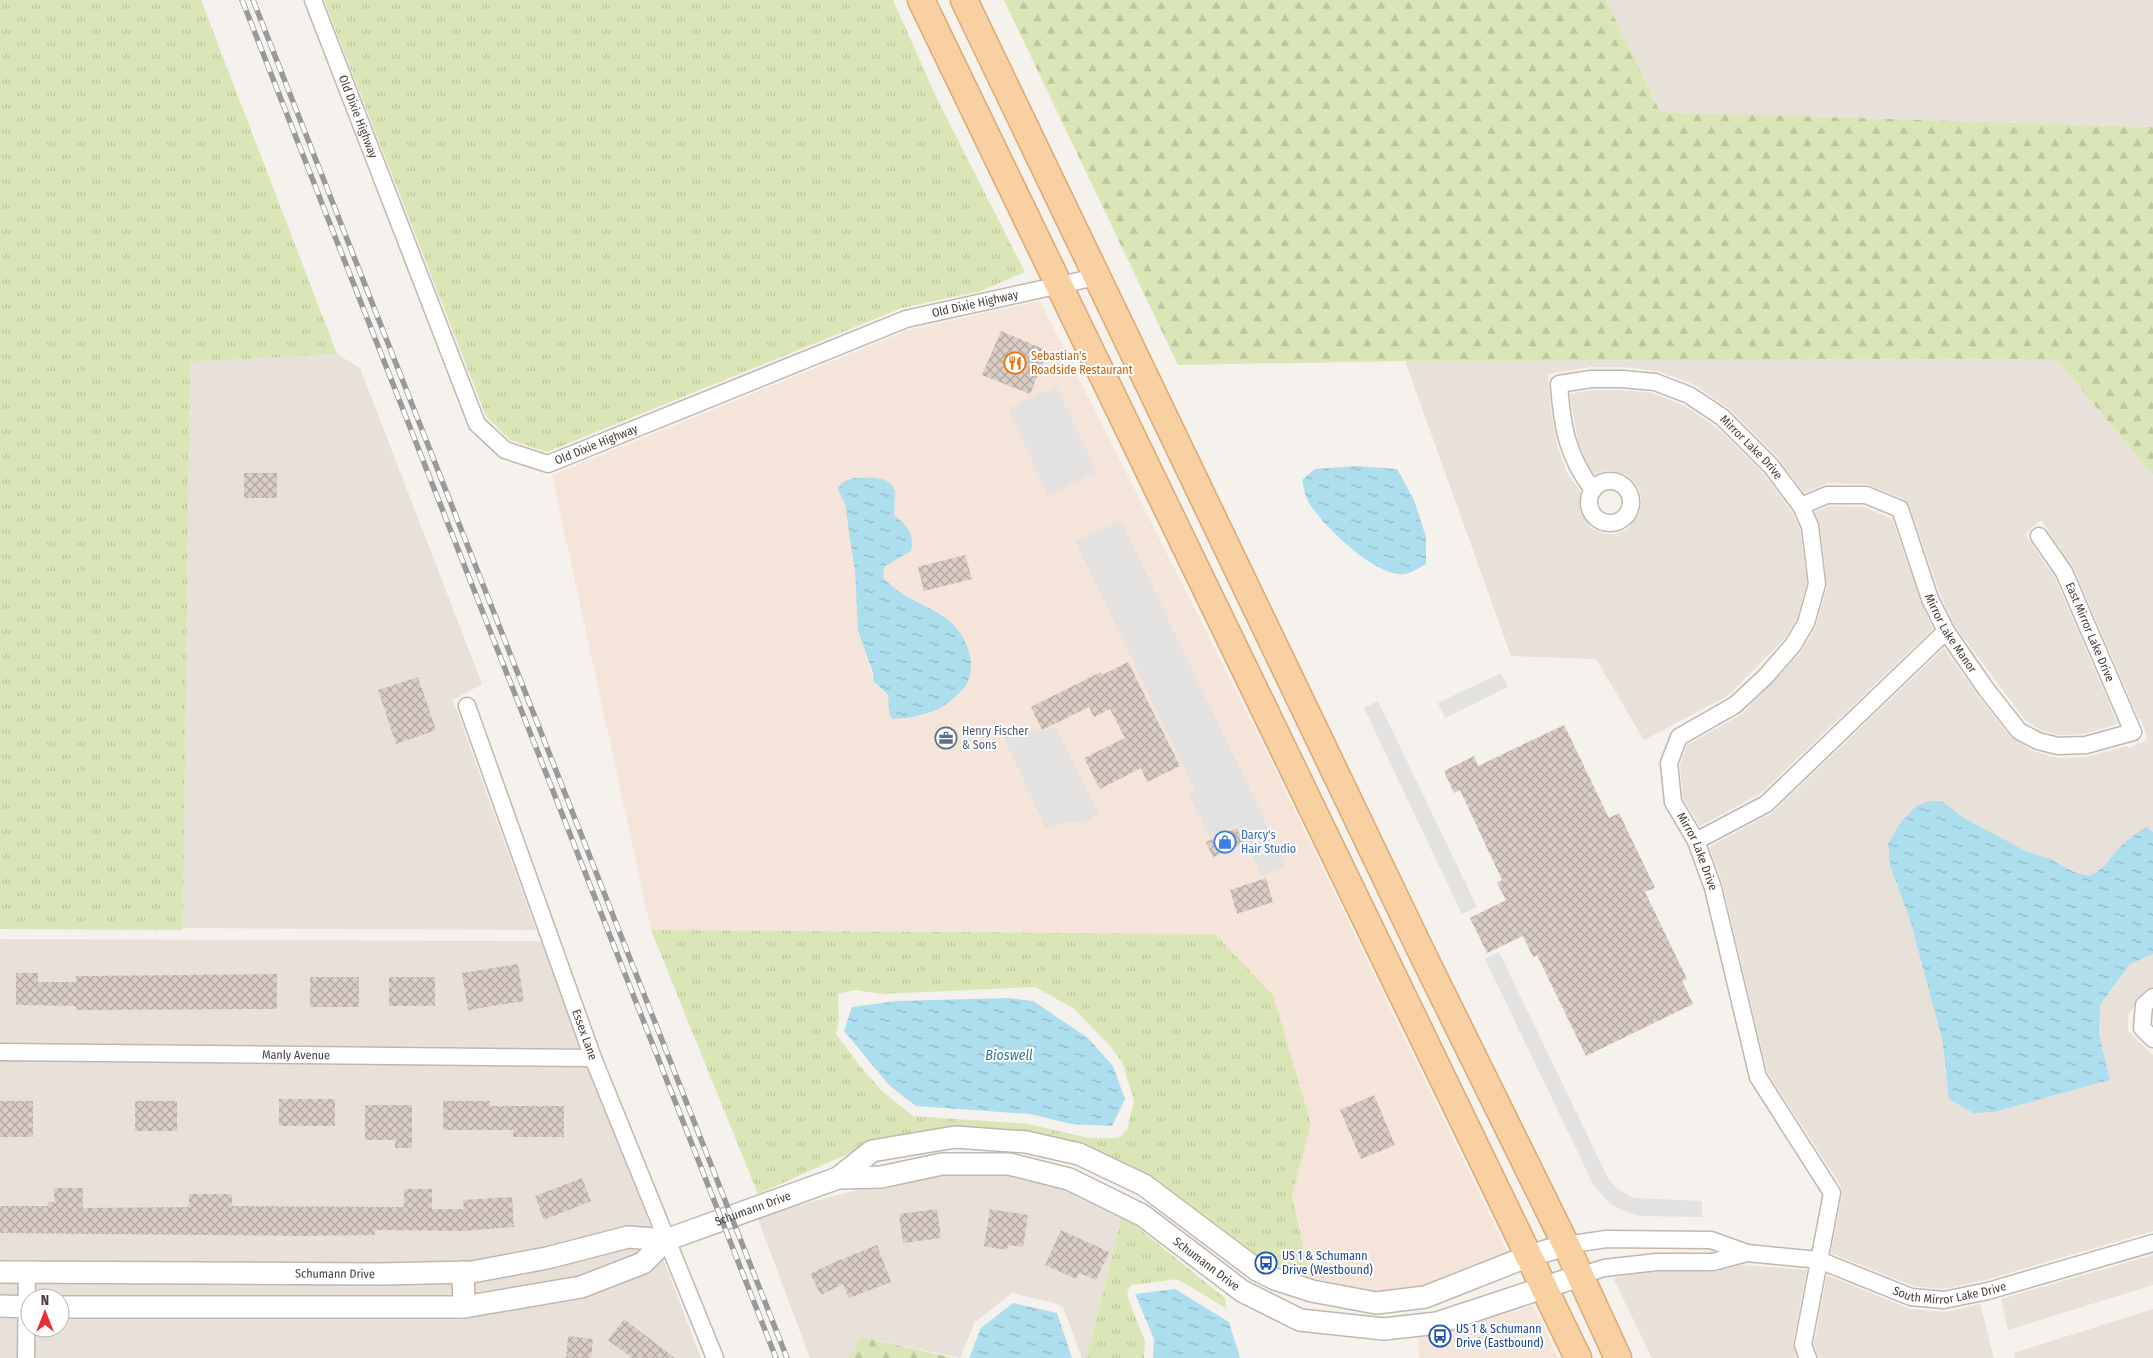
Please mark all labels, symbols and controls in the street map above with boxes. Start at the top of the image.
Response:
street label: Old Dixie Highway [336,73,381,161]
street label: Old Dixie Highway [931,287,1020,320]
place label: Sebastian's Roadside Restaurant [1031,349,1133,377]
restaurant icon: Sebastian's Roadside Restaurant [1003,351,1027,375]
street label: Mirror Lake Drive [1717,412,1786,482]
street label: Old Dixie Highway [553,421,640,468]
street label: East Mirror Lake Drive [2063,580,2117,684]
street label: Mirror Lake Manor [1922,592,1980,676]
place label: Henry Fischer & Sons [962,724,1029,752]
office icon: Henry Fischer & Sons [934,726,958,750]
street label: Mirror Lake Drive [1674,810,1720,892]
place label: Darcy's Hair Studio [1241,828,1296,856]
shop icon: Darcy's Hair Studio [1213,830,1237,854]
street label: Essex Lane [569,1007,600,1062]
water label: Bioswell [985,1047,1033,1064]
street label: Manly Avenue [262,1048,330,1062]
street label: Schumann Drive [713,1189,793,1229]
street label: Schumann Drive [1170,1234,1242,1294]
place label: US 1 & Schumann Drive (Westbound) [1282,1249,1373,1277]
bus stop icon: US 1 & Schumann Drive (Westbound) [1254,1251,1278,1275]
street label: Schumann Drive [295,1267,375,1281]
street label: South Mirror Lake Drive [1891,1279,2008,1307]
north arrow [20,1288,70,1338]
text: N [41,1292,49,1309]
place label: US 1 & Schumann Drive (Eastbound) [1456,1322,1544,1350]
bus stop icon: US 1 & Schumann Drive (Eastbound) [1428,1324,1452,1348]

